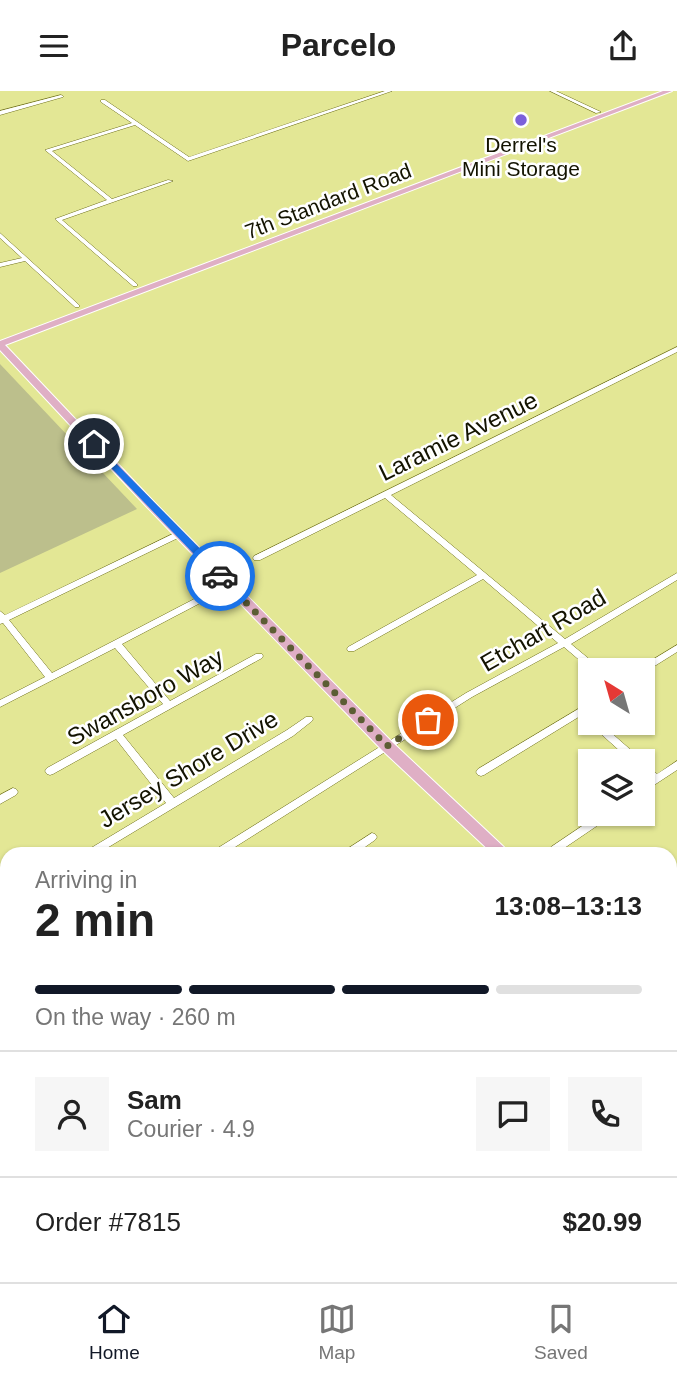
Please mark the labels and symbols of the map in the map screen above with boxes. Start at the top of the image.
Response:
marker: Derrel's Mini Storage [513,112,529,128]
place label: Derrel's Mini Storage [462,133,580,180]
street label: 7th Standard Road [242,159,414,243]
street label: Laramie Avenue [374,386,542,486]
pin [64,414,124,474]
courier [185,541,255,611]
street label: Etchart Road [476,583,610,677]
street label: Swansboro Way [62,643,228,751]
north arrow [578,658,654,735]
pin [398,690,458,750]
street label: Jersey Shore Drive [94,705,282,833]

